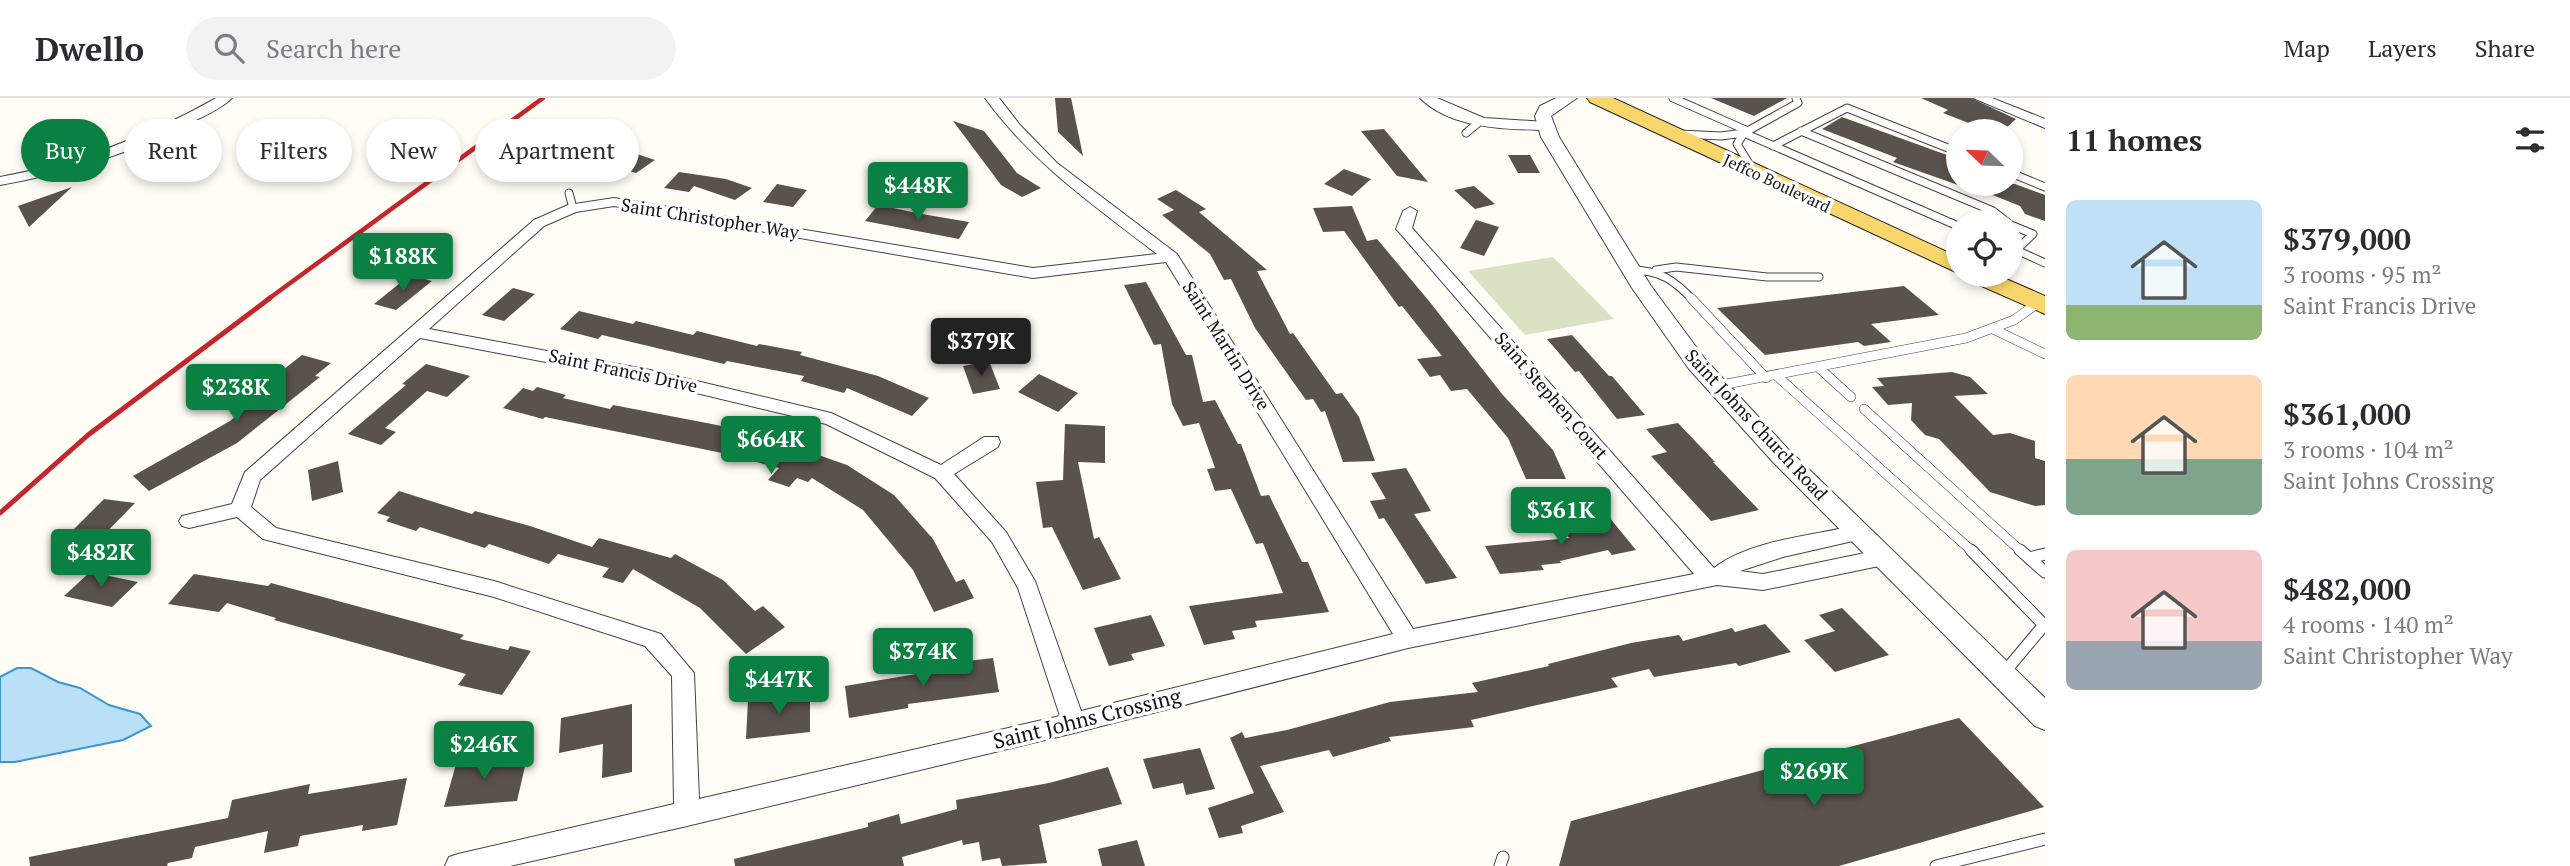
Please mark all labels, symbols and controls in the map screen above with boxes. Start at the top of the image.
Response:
search box [186,17,676,80]
text: Dwello [35,27,144,70]
icon: search [210,29,248,67]
text: Search here [266,31,401,65]
text: Map [2283,32,2330,64]
text: Layers [2368,32,2437,64]
text: Share [2475,32,2535,64]
chip: Buy [21,119,110,182]
chip: Rent [124,119,222,182]
chip: Filters [236,119,352,182]
chip: New [366,119,461,182]
chip: Apartment [475,119,639,182]
north arrow [1946,119,2023,196]
map controls [1946,119,2023,287]
text: 11 homes [2066,120,2202,160]
icon: filters [2511,121,2549,159]
street label: Jeffco Boulevard [1720,149,1834,217]
pin: $448K [869,162,967,222]
text: $448K [884,169,952,200]
street label: Saint Christopher Way [620,192,802,244]
button: locate [1946,210,2023,287]
text: $379,000 [2283,219,2411,259]
icon: home [2122,228,2206,312]
pin: $188K [354,234,452,293]
text: $188K [369,240,437,271]
text: 3 rooms · 95 m² [2283,259,2442,290]
street label: Saint Martin Drive [1178,277,1276,414]
text: Saint Francis Drive [2283,290,2476,321]
pin: $379K [932,318,1030,378]
text: $379K [947,325,1015,356]
street label: Saint Stephen Court [1490,327,1614,464]
street label: Saint Francis Drive [547,343,700,397]
street label: Saint Johns Church Road [1680,344,1833,505]
pin: $238K [187,364,285,424]
text: $238K [202,371,270,402]
text: $361,000 [2283,394,2411,434]
icon: home [2122,403,2206,487]
pin: $664K [722,416,820,476]
text: $664K [737,423,805,454]
text: 3 rooms · 104 m² [2283,434,2454,465]
text: Saint Johns Crossing [2283,465,2494,496]
pin: $361K [1512,488,1610,547]
text: $361K [1527,494,1595,525]
pin: $482K [52,530,150,589]
text: $482K [67,536,135,567]
text: $482,000 [2283,569,2411,609]
icon: home [2122,578,2206,662]
text: 4 rooms · 140 m² [2283,609,2454,640]
pin: $374K [874,628,972,688]
text: $374K [889,635,957,666]
text: Saint Christopher Way [2283,640,2513,671]
pin: $447K [730,656,828,716]
text: $447K [745,663,813,694]
street label: Saint Johns Crossing [990,681,1184,755]
pin: $246K [435,722,533,781]
text: $246K [450,728,518,759]
pin: $269K [1765,748,1863,808]
text: $269K [1780,755,1848,786]

